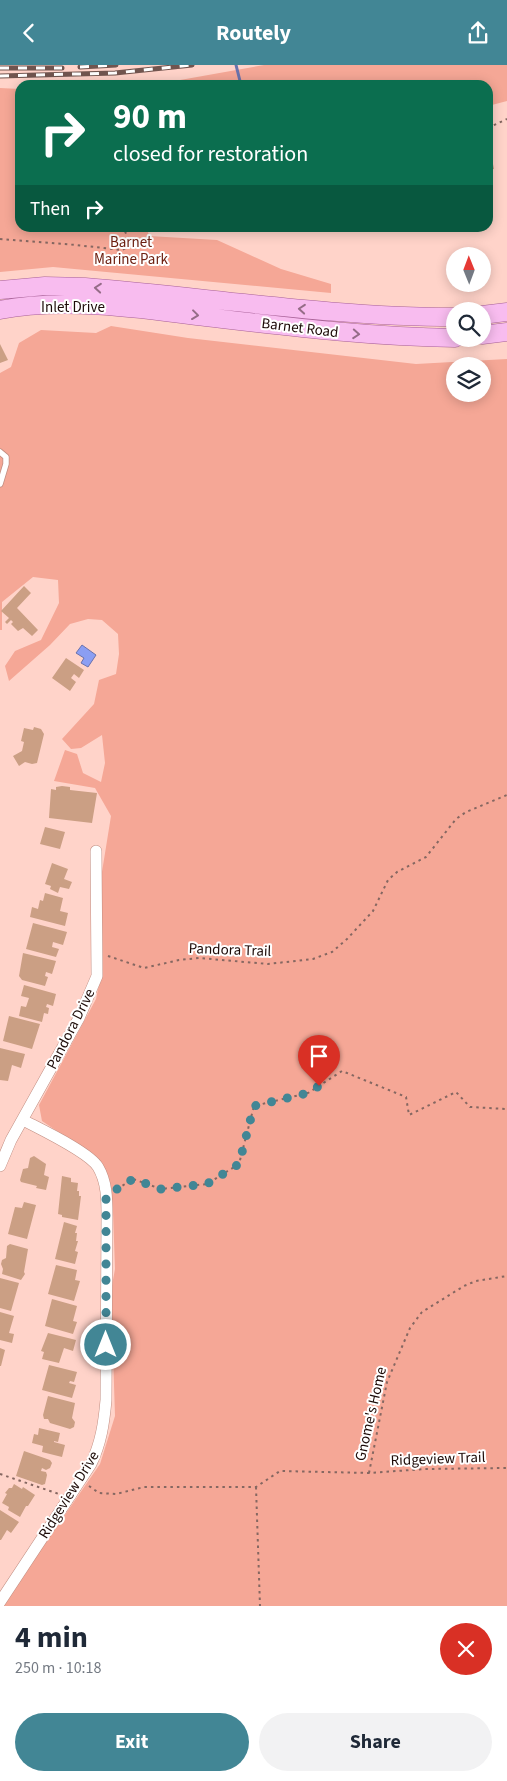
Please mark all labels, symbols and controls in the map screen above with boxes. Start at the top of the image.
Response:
text: Routely [216,17,291,49]
icon: back [15,19,43,47]
icon: share [464,19,492,47]
text: 90 m [113,92,187,142]
icon: right [30,100,95,165]
text: closed for restoration [113,138,308,170]
icon: right [80,195,108,223]
text: Then [30,196,70,223]
park label: Barnet Marine Park [94,232,169,270]
north arrow [446,247,491,293]
map controls [446,247,491,402]
one-way arrow [94,282,102,293]
street label: Inlet Drive [41,297,105,318]
button: search [446,302,491,347]
one-way arrow [297,303,305,314]
one-way arrow [191,309,199,320]
street label: Barnet Road [260,313,340,343]
one-way arrow [353,328,361,339]
button: layers [446,357,491,402]
street label: Pandora Trail [188,938,272,962]
street label: Pandora Drive [42,985,100,1073]
pin [298,1035,340,1086]
icon: arrive [305,1042,333,1070]
position arrow [79,1318,131,1370]
street label: Gnome's Home [350,1365,392,1463]
street label: Ridgeview Drive [34,1447,104,1543]
street label: Ridgeview Trail [390,1447,486,1471]
text: 4 min [15,1616,88,1659]
button: close [440,1623,492,1675]
text: 250 m · 10:18 [15,1657,102,1679]
button: Exit [15,1713,249,1771]
button: Share [259,1713,492,1771]

